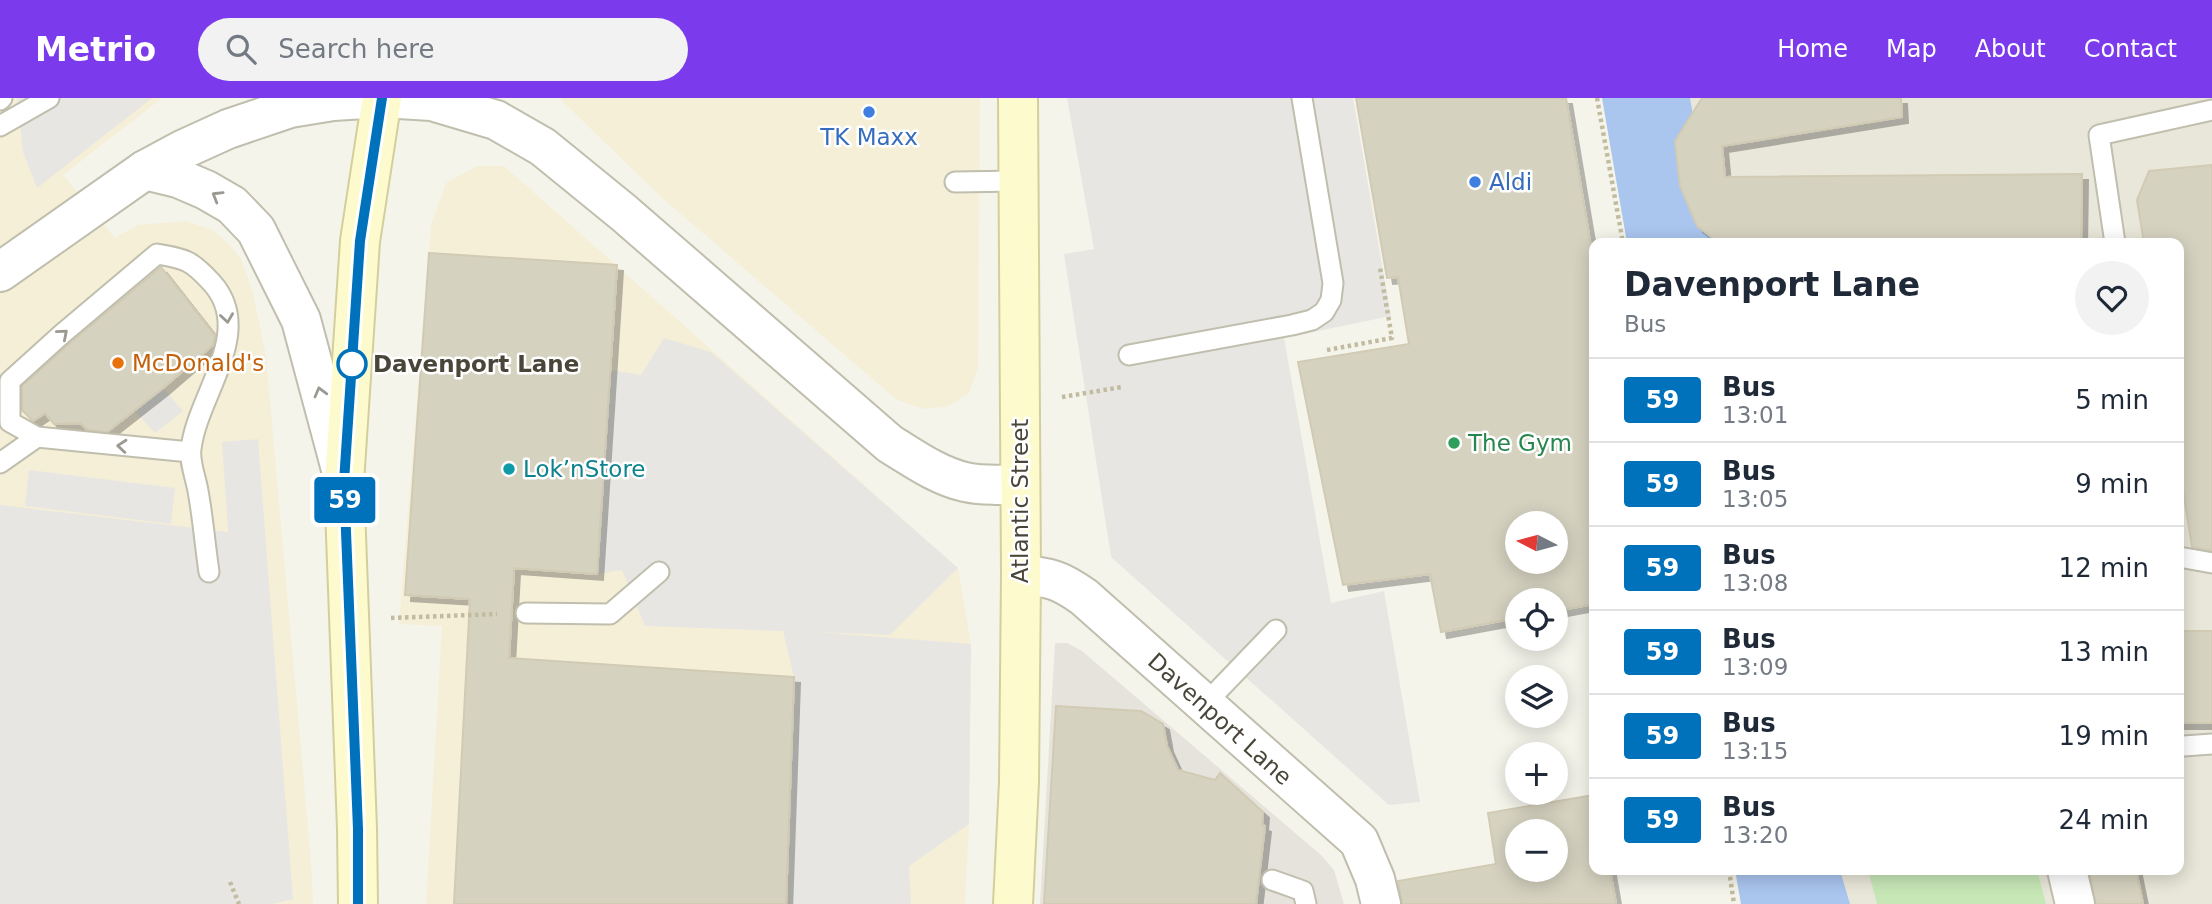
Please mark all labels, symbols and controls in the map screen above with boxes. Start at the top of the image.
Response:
search box [198,18,688,81]
text: Metrio [35,30,156,69]
icon: search [222,30,260,68]
text: Search here [278,34,434,64]
text: Home [1777,35,1848,63]
text: Map [1886,35,1937,63]
text: About [1975,35,2046,63]
text: Contact [2084,35,2177,63]
marker: TK Maxx [861,104,877,120]
place label: TK Maxx [819,124,918,150]
place label: Aldi [1489,169,1532,195]
marker: Aldi [1467,174,1483,190]
one-way arrow [211,191,224,204]
button: heart [2075,261,2149,335]
text: Davenport Lane [1624,265,1920,304]
text: Bus [1624,311,1666,337]
one-way arrow [219,312,234,323]
one-way arrow [55,330,68,342]
marker: Davenport Lane [337,349,367,379]
place label: McDonald's [132,350,264,376]
place label: Davenport Lane [373,351,579,377]
marker: McDonald's [110,355,126,371]
text: Bus [1722,372,1776,402]
text: 5 min [2075,385,2149,415]
one-way arrow [314,386,328,398]
text: 59 [1646,386,1679,414]
text: 13:01 [1722,402,1788,428]
street label: Atlantic Street [1007,419,1033,583]
place label: The Gym [1467,430,1572,456]
marker: The Gym [1446,435,1462,451]
one-way arrow [116,439,127,454]
place label: Lok’nStore [523,456,645,482]
text: Bus [1722,456,1776,486]
marker: Lok’nStore [501,461,517,477]
text: 9 min [2075,469,2149,499]
text: 59 [1646,470,1679,498]
line badge: 59 [314,477,376,523]
text: 59 [328,486,362,514]
text: 13:05 [1722,486,1788,512]
north arrow [1505,511,1568,574]
map controls [1505,511,1568,882]
text: Bus [1722,540,1776,570]
text: 12 min [2059,553,2149,583]
text: 59 [1646,554,1679,582]
text: 13:08 [1722,570,1788,596]
button: locate [1505,588,1568,651]
text: Bus [1722,624,1776,654]
text: 13 min [2059,637,2149,667]
text: 59 [1646,638,1679,666]
street label: Davenport Lane [1143,648,1297,790]
text: 13:09 [1722,654,1788,680]
button: layers [1505,665,1568,728]
text: Bus [1722,708,1776,738]
text: 19 min [2059,721,2149,751]
text: 59 [1646,722,1679,750]
text: 13:15 [1722,738,1788,764]
button: + [1505,742,1568,805]
text: Bus [1722,792,1776,822]
text: 24 min [2059,805,2149,835]
text: 59 [1646,806,1679,834]
button: − [1505,819,1568,882]
text: 13:20 [1722,822,1788,848]

